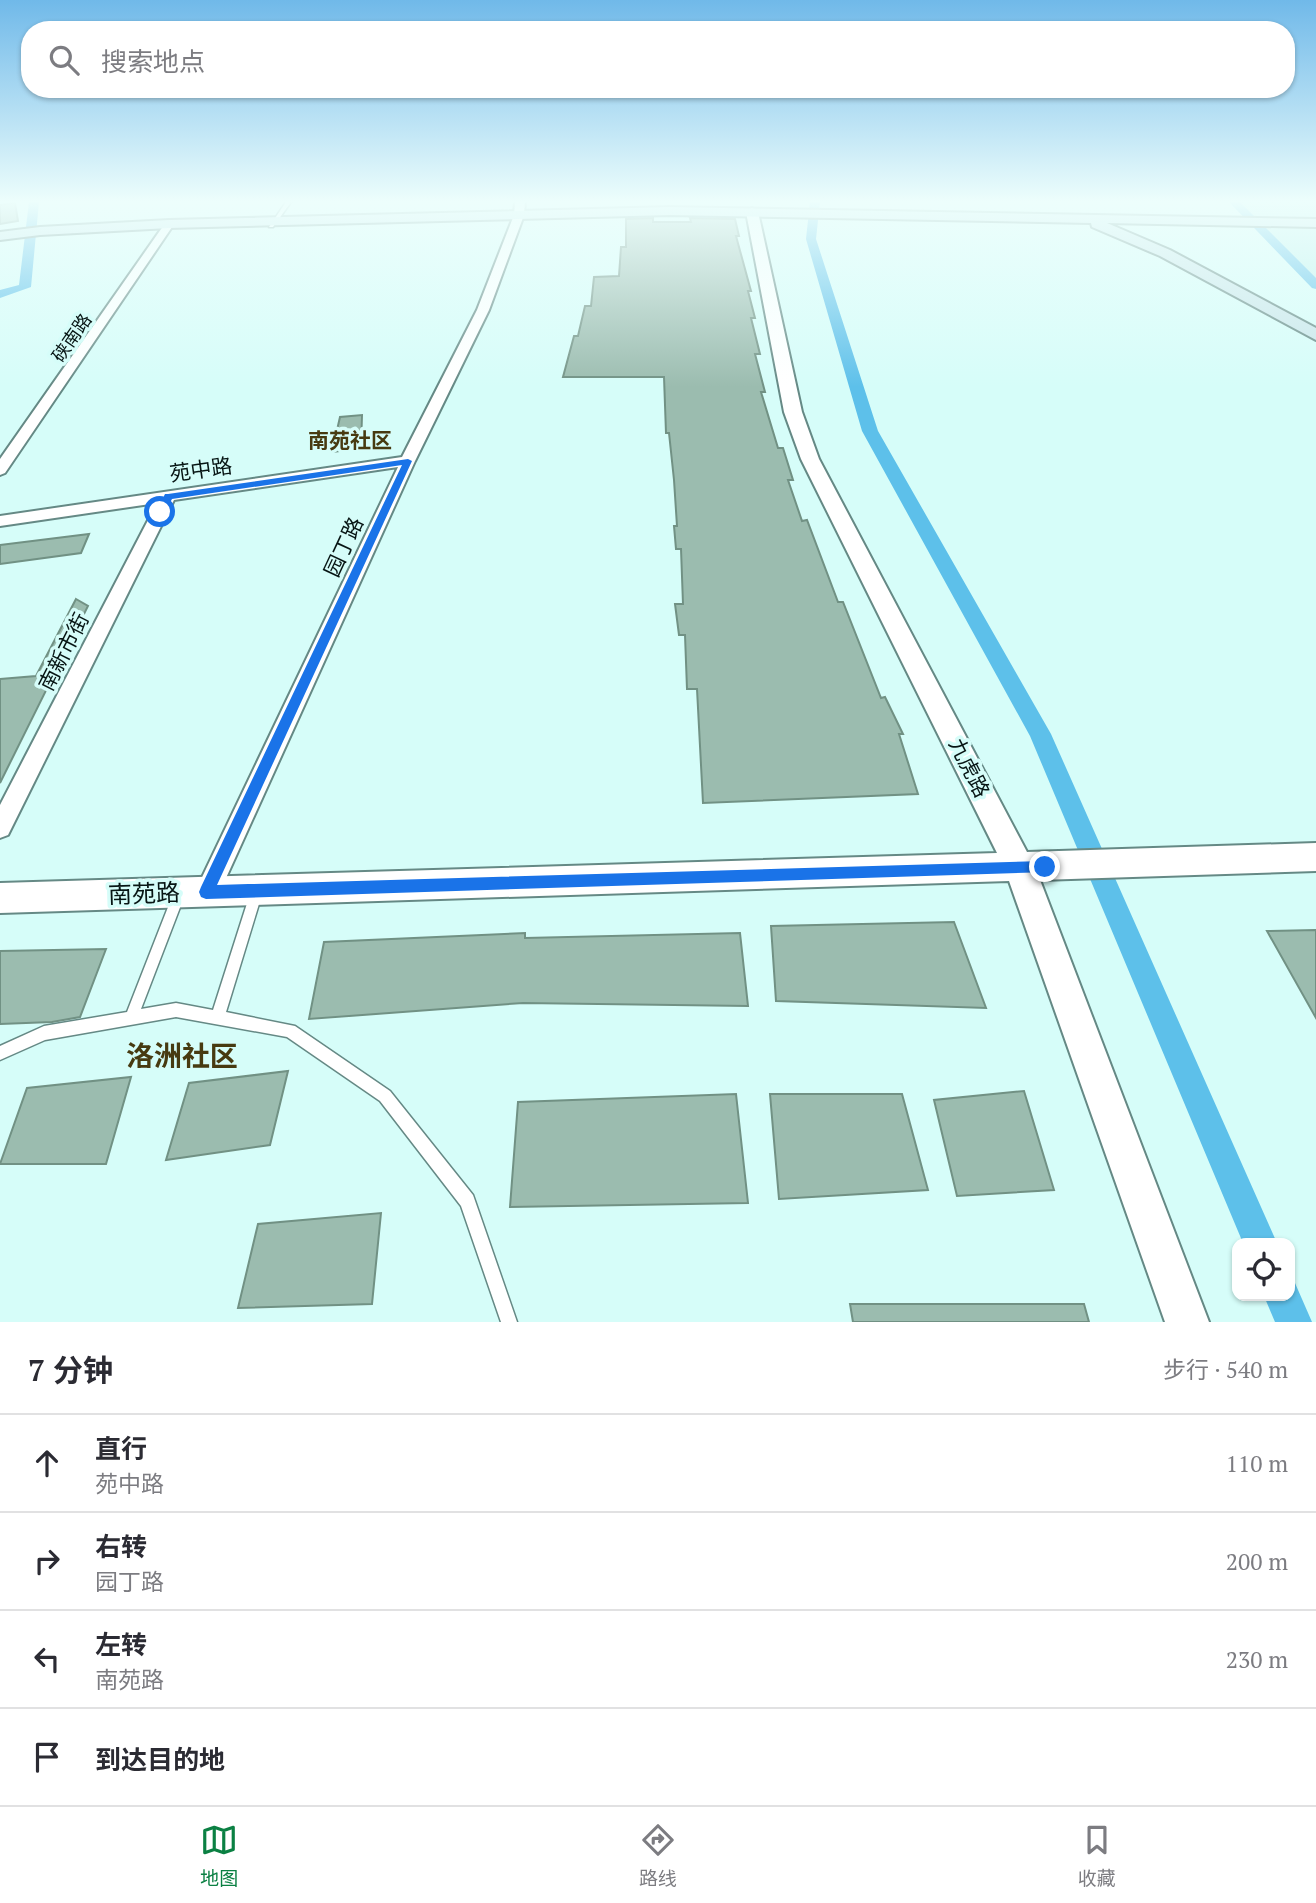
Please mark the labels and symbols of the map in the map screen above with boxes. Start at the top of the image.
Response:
street label: 硖南路 [46,308,96,366]
district label: 南苑社区 [308,426,392,454]
street label: 苑中路 [168,451,234,487]
route start [144,496,175,527]
street label: 园丁路 [317,512,369,581]
street label: 南新市街 [32,608,95,695]
street label: 九虎路 [943,733,997,802]
route end [1029,851,1060,882]
street label: 南苑路 [107,876,181,910]
district label: 洛洲社区 [126,1037,238,1074]

